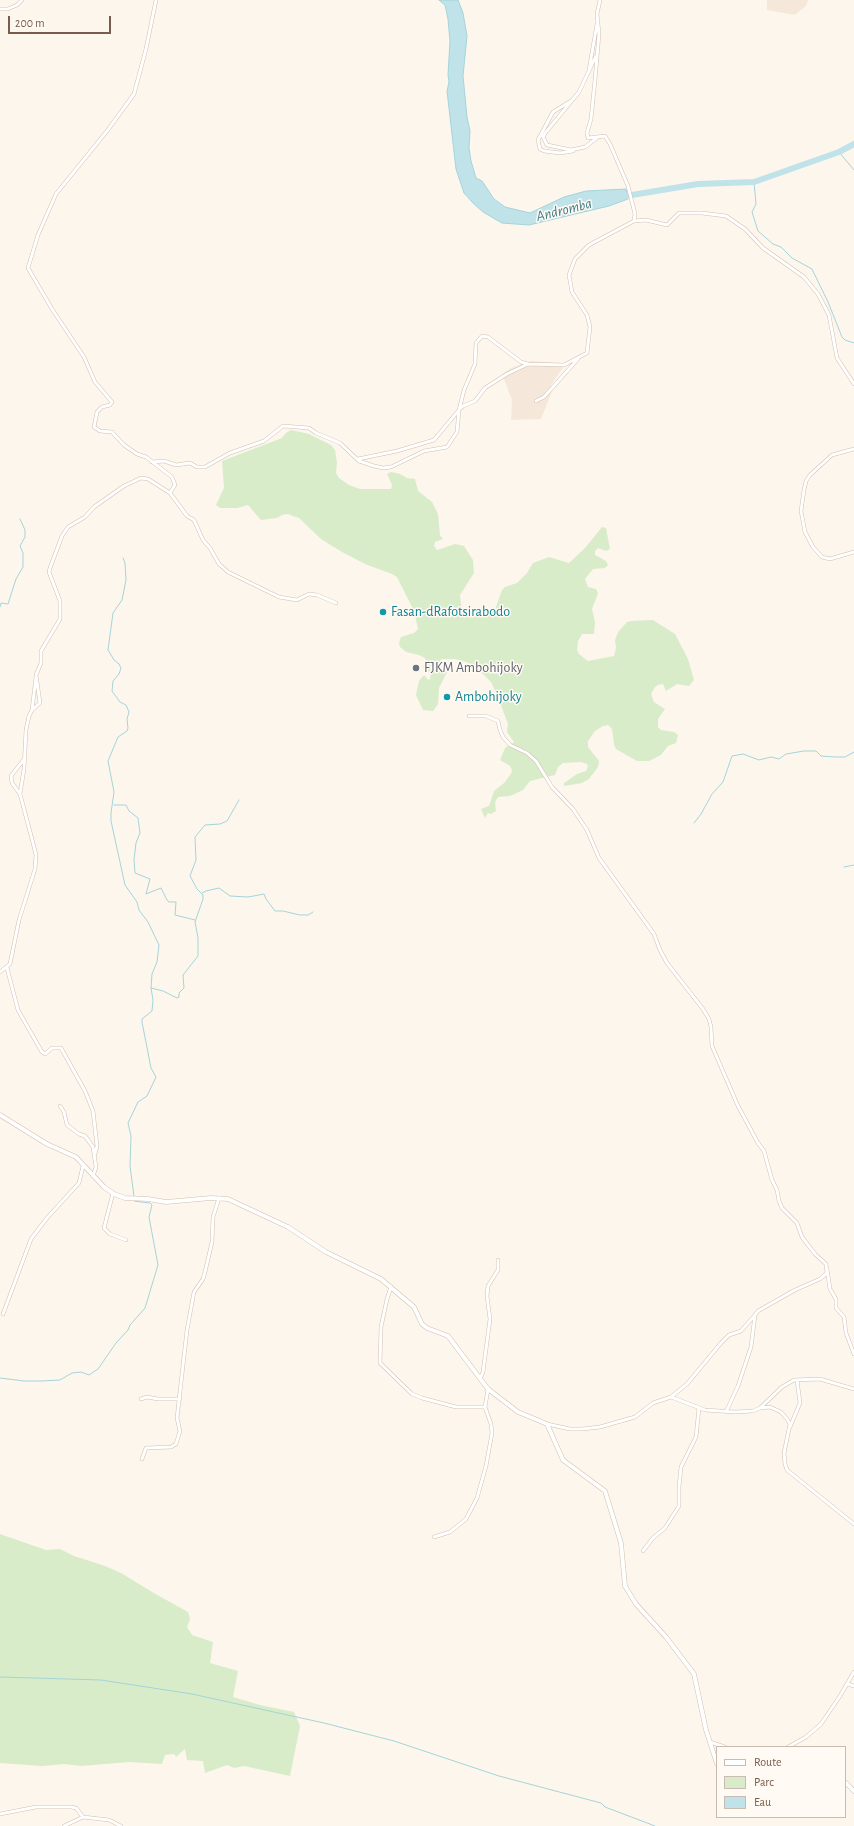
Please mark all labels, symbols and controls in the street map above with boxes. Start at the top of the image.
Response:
scale bar [10,8,113,34]
text: 200 m [15,17,45,29]
water label: Andromba [534,194,594,226]
place label: Fasan-dRafotsirabodo [391,604,510,620]
marker: Fasan-dRafotsirabodo [378,607,388,617]
place label: FJKM Ambohijoky [424,660,523,676]
marker: FJKM Ambohijoky [411,663,421,673]
place label: Ambohijoky [455,689,522,705]
marker: Ambohijoky [442,692,452,702]
legend [716,1746,846,1818]
text: Route [754,1756,781,1768]
text: Parc [754,1776,774,1788]
text: Eau [754,1796,771,1808]

